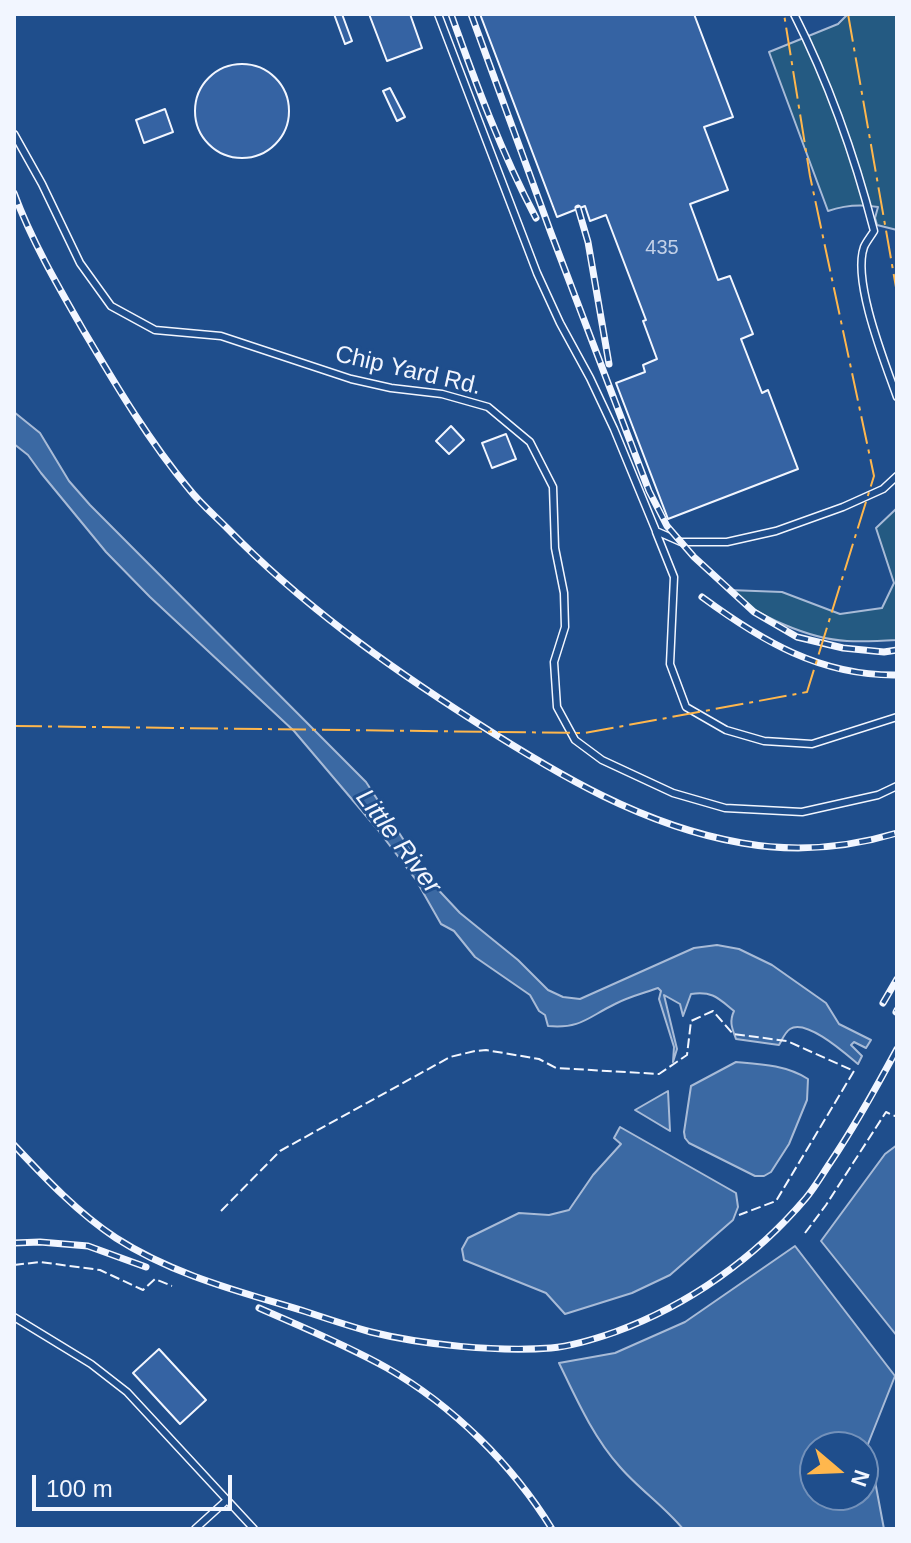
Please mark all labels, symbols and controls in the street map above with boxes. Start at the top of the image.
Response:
house number: 435 [645,236,679,260]
street label: Chip Yard Rd. [332,340,484,402]
water label: Little River [349,784,447,900]
north arrow [799,1431,879,1511]
scale bar [36,1459,236,1509]
text: N [846,1467,875,1490]
text: 100 m [46,1475,113,1502]

